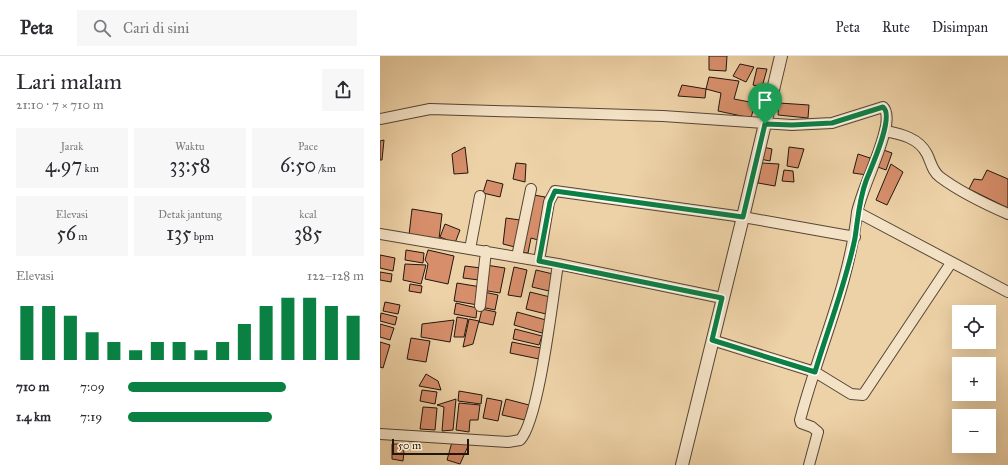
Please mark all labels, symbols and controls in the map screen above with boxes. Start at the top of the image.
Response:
search box [77,10,357,46]
text: Peta [20,16,53,39]
icon: search [91,17,113,39]
text: Cari di sini [123,19,189,37]
text: Peta [836,19,860,36]
text: Rute [882,19,910,36]
text: Disimpan [932,19,988,36]
text: Lari malam [16,68,122,95]
button: share [322,69,364,111]
pin [748,83,782,124]
icon: arrive [754,89,776,111]
text: 21:10 · 7 × 710 m [16,97,104,113]
text: Jarak [61,140,83,153]
text: Waktu [175,140,205,153]
text: Pace [298,140,318,153]
text: 4.97 [45,153,82,177]
text: 33:58 [170,153,210,177]
text: 6:50 [280,153,316,177]
text: km [82,162,99,175]
text: /km [316,162,336,175]
text: Elevasi [56,208,88,221]
text: Detak jantung [158,208,222,221]
text: kcal [299,208,317,221]
text: 56 [56,221,76,245]
text: 135 [166,221,191,245]
text: 385 [294,221,322,245]
text: m [76,230,88,243]
text: bpm [191,230,214,243]
text: Elevasi [16,268,54,284]
text: 122–128 m [307,268,364,284]
map controls [952,305,996,453]
button: locate [952,305,996,349]
button: + [952,357,996,401]
text: 710 m [16,379,49,395]
text: 7:09 [80,379,105,395]
text: 1.4 km [16,409,51,425]
text: 7:19 [80,409,102,425]
button: − [952,409,996,453]
scale bar [392,437,469,456]
text: 50 m [398,439,421,452]

